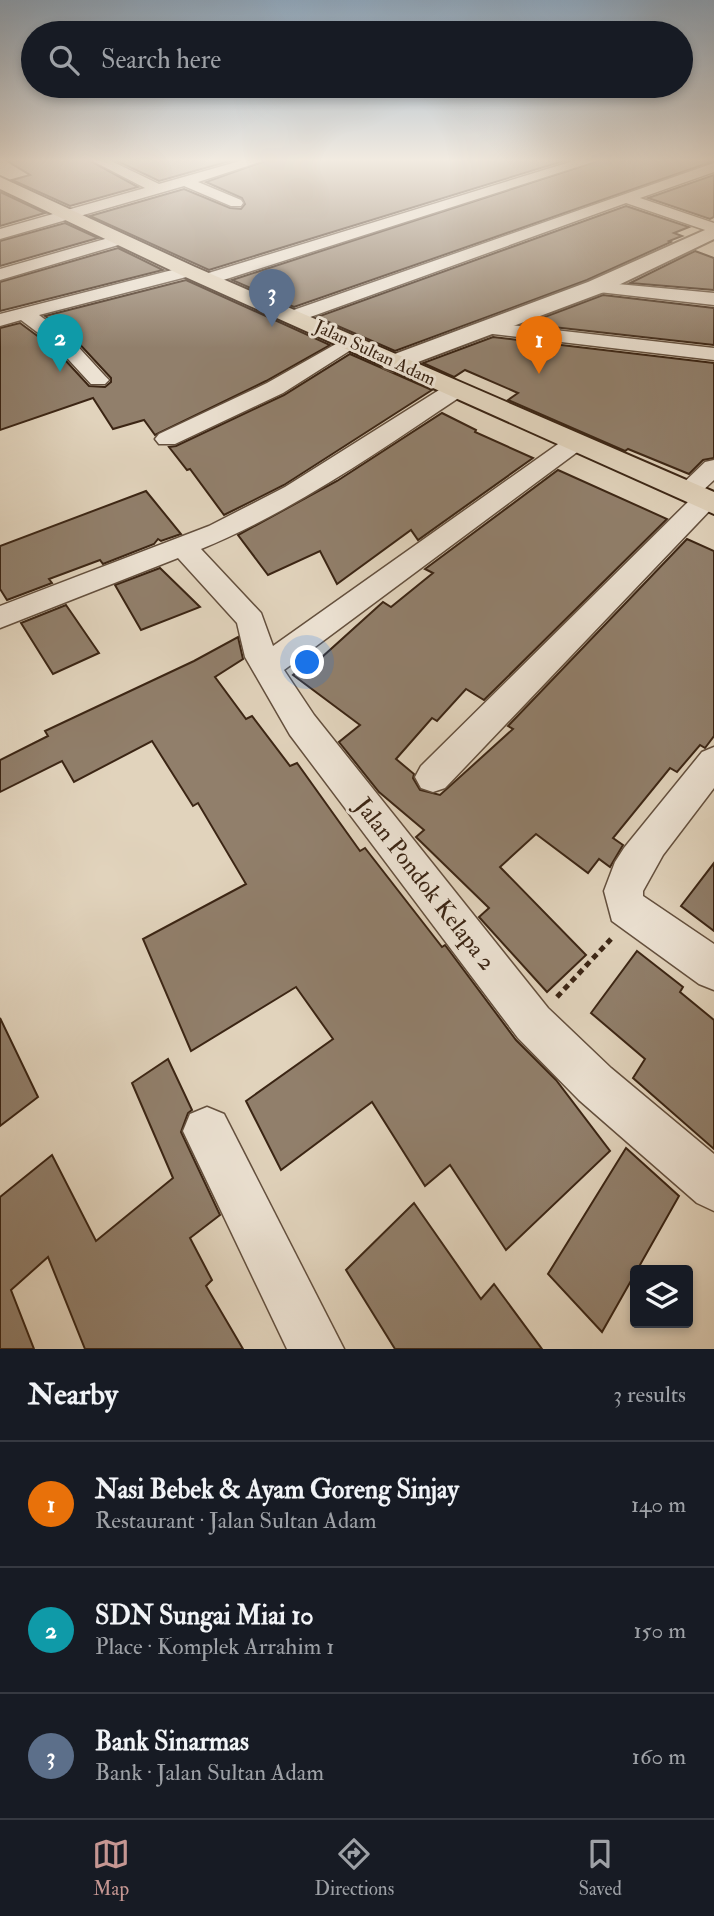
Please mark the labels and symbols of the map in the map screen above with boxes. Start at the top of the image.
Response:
pin: 3 [249,269,295,327]
pin: 2 [37,314,83,372]
street label: Jalan Sultan Adam [310,314,439,391]
pin: 1 [516,316,562,374]
your location [290,645,324,679]
street label: Jalan Pondok Kelapa 2 [347,790,502,977]

